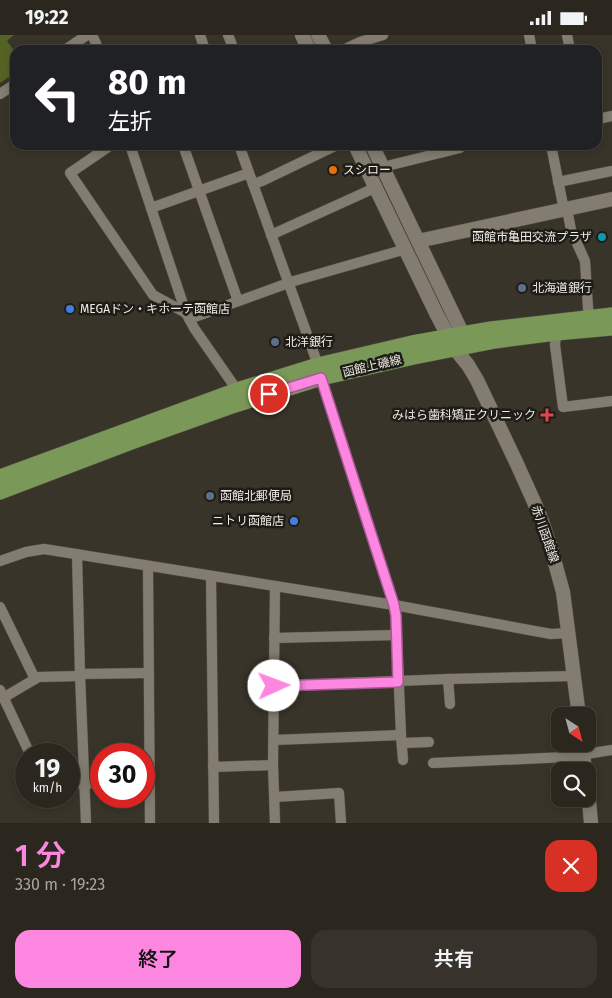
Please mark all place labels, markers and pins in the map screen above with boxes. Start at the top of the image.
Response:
place label: スシロー [343,163,391,177]
marker: スシロー [327,164,339,176]
place label: 函館市亀田交流プラザ [472,230,592,244]
marker: 函館市亀田交流プラザ [596,231,608,243]
place label: 北海道銀行 [532,281,592,295]
marker: 北海道銀行 [516,282,528,294]
place label: MEGAドン・キホーテ函館店 [80,302,230,316]
marker: MEGAドン・キホーテ函館店 [64,303,76,315]
place label: 北洋銀行 [285,335,333,349]
marker: 北洋銀行 [269,336,281,348]
pin [248,373,290,415]
place label: みはら歯科矯正クリニック [392,408,536,422]
marker: みはら歯科矯正クリニック [540,408,554,422]
place label: 函館北郵便局 [220,489,292,503]
marker: 函館北郵便局 [204,490,216,502]
place label: ニトリ函館店 [212,514,284,528]
marker: ニトリ函館店 [288,515,300,527]

